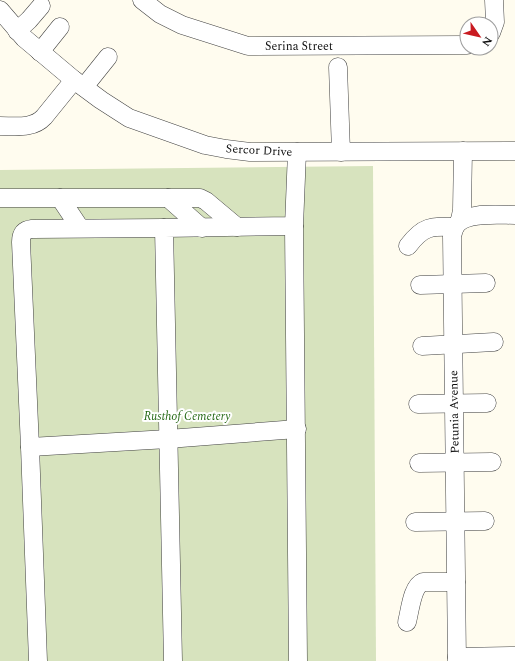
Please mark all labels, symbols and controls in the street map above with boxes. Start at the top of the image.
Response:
north arrow [459,16,499,56]
text: N [477,33,496,50]
street label: Serina Street [265,37,333,56]
street label: Sercor Drive [225,139,293,162]
street label: Petunia Avenue [444,370,465,454]
park label: Rusthof Cemetery [144,407,231,426]

